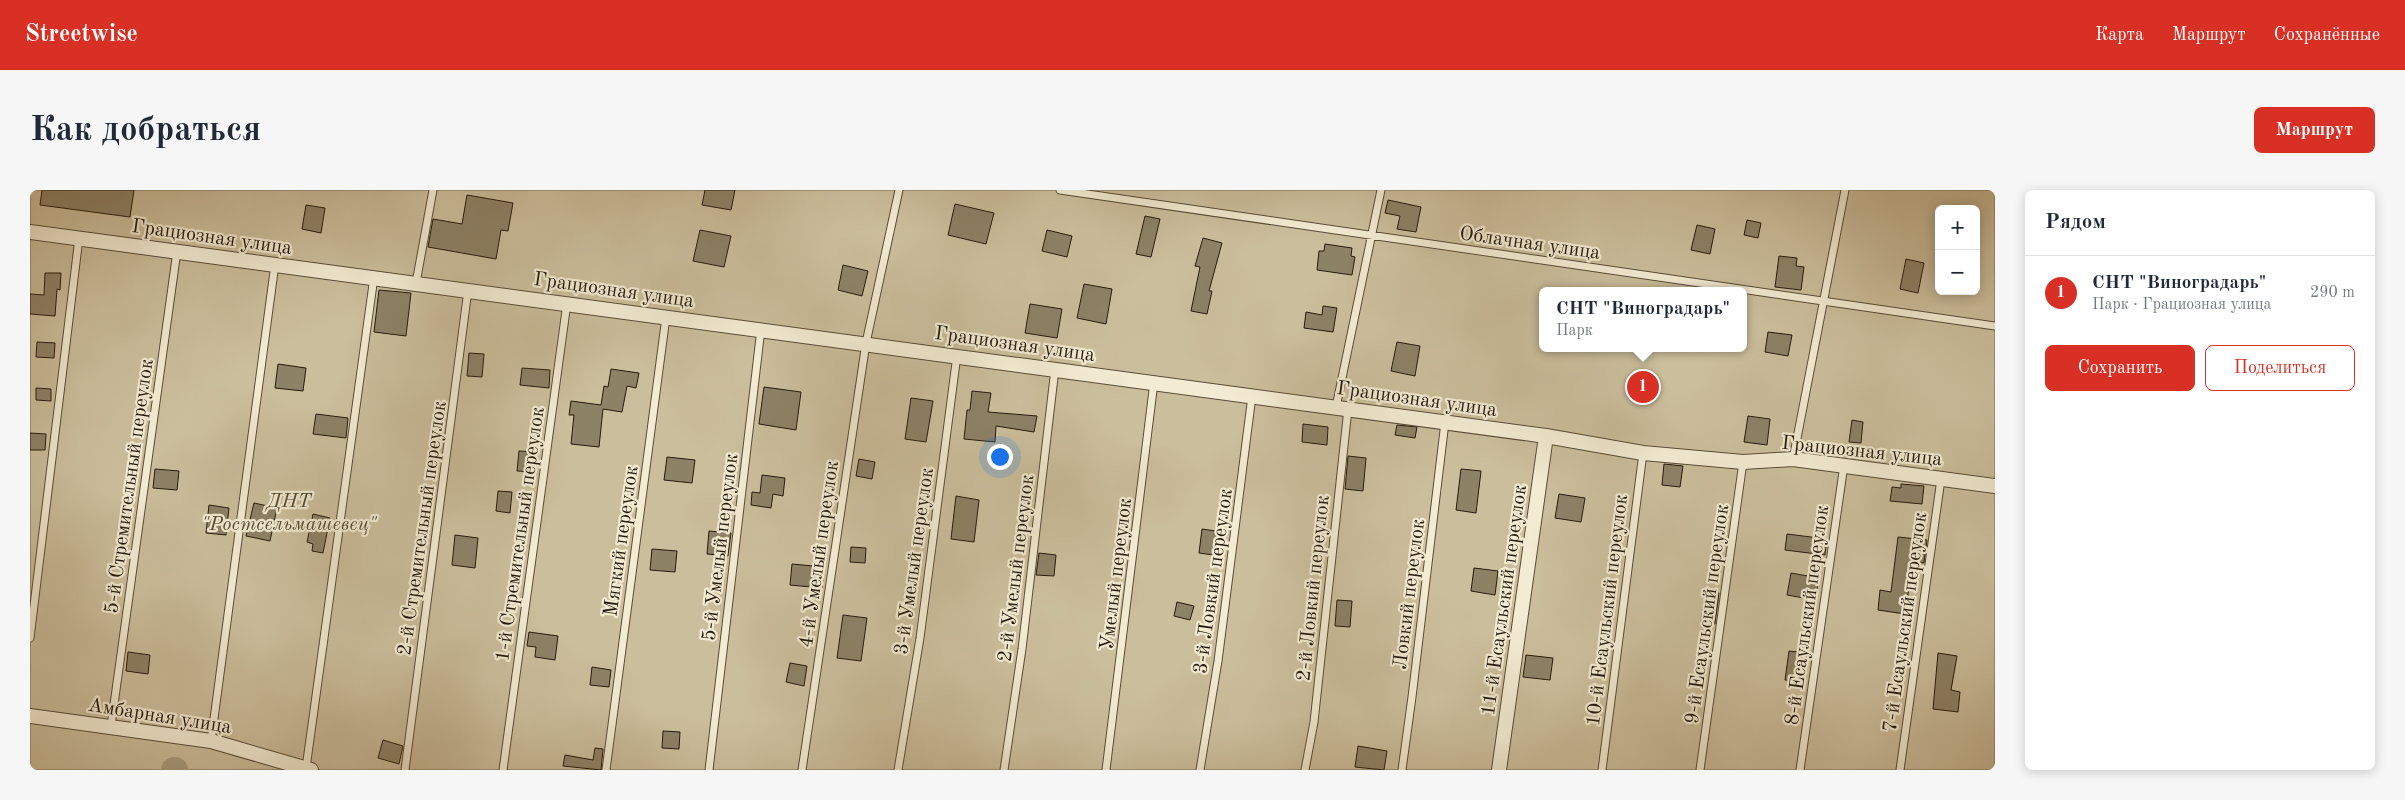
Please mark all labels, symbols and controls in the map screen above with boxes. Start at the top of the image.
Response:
text: Streetwise [25,23,138,47]
text: Карта [2095,26,2144,44]
text: Маршрут [2172,26,2246,44]
text: Сохранённые [2274,26,2380,44]
button: Маршрут [2254,107,2375,153]
text: Как добраться [30,113,261,148]
map controls [1935,205,1980,295]
button: + [1935,205,1980,250]
text: Рядом [2045,212,2106,233]
street label: Грациозная улица [130,217,293,259]
street label: Облачная улица [1458,224,1601,264]
button: − [1935,250,1980,295]
street label: Грациозная улица [532,270,695,312]
text: СНТ "Виноградарь" [2092,274,2266,293]
text: 1 [2056,285,2066,301]
text: 290 m [2310,285,2355,301]
popup [1539,287,1747,352]
text: Парк · Грациозная улица [2092,297,2272,313]
text: СНТ "Виноградарь" [1556,300,1730,319]
text: Парк [1556,323,1593,339]
street label: Грациозная улица [933,324,1096,366]
button: Сохранить [2045,345,2195,391]
button: Поделиться [2205,345,2355,391]
street label: 5-й Стремительный переулок [102,358,158,615]
pin: 1 [1627,368,1659,406]
street label: Грациозная улица [1335,379,1498,421]
street label: 2-й Стремительный переулок [395,400,451,657]
street label: 1-й Стремительный переулок [493,406,549,663]
street label: Грациозная улица [1780,434,1943,470]
your location [987,444,1013,470]
street label: 5-й Умелый переулок [700,452,742,642]
street label: 4-й Умелый переулок [797,459,843,649]
street label: Мягкий переулок [601,464,642,618]
street label: 3-й Умелый переулок [892,466,938,656]
street label: 2-й Умелый переулок [996,473,1038,663]
street label: 11-й Есаульский переулок [1479,483,1531,717]
street label: 3-й Ловкий переулок [1191,487,1237,675]
park label: ДНТ "Ростсельмашевец" [201,492,378,535]
street label: 10-й Есаульский переулок [1584,493,1632,727]
street label: 2-й Ловкий переулок [1294,494,1334,682]
street label: Умелый переулок [1098,497,1136,652]
street label: 9-й Есаульский переулок [1683,503,1733,725]
street label: 8-й Есаульский переулок [1783,504,1833,726]
street label: 7-й Есаульский переулок [1881,511,1931,733]
street label: Ловкий переулок [1391,518,1429,671]
street label: Амбарная улица [87,696,233,738]

